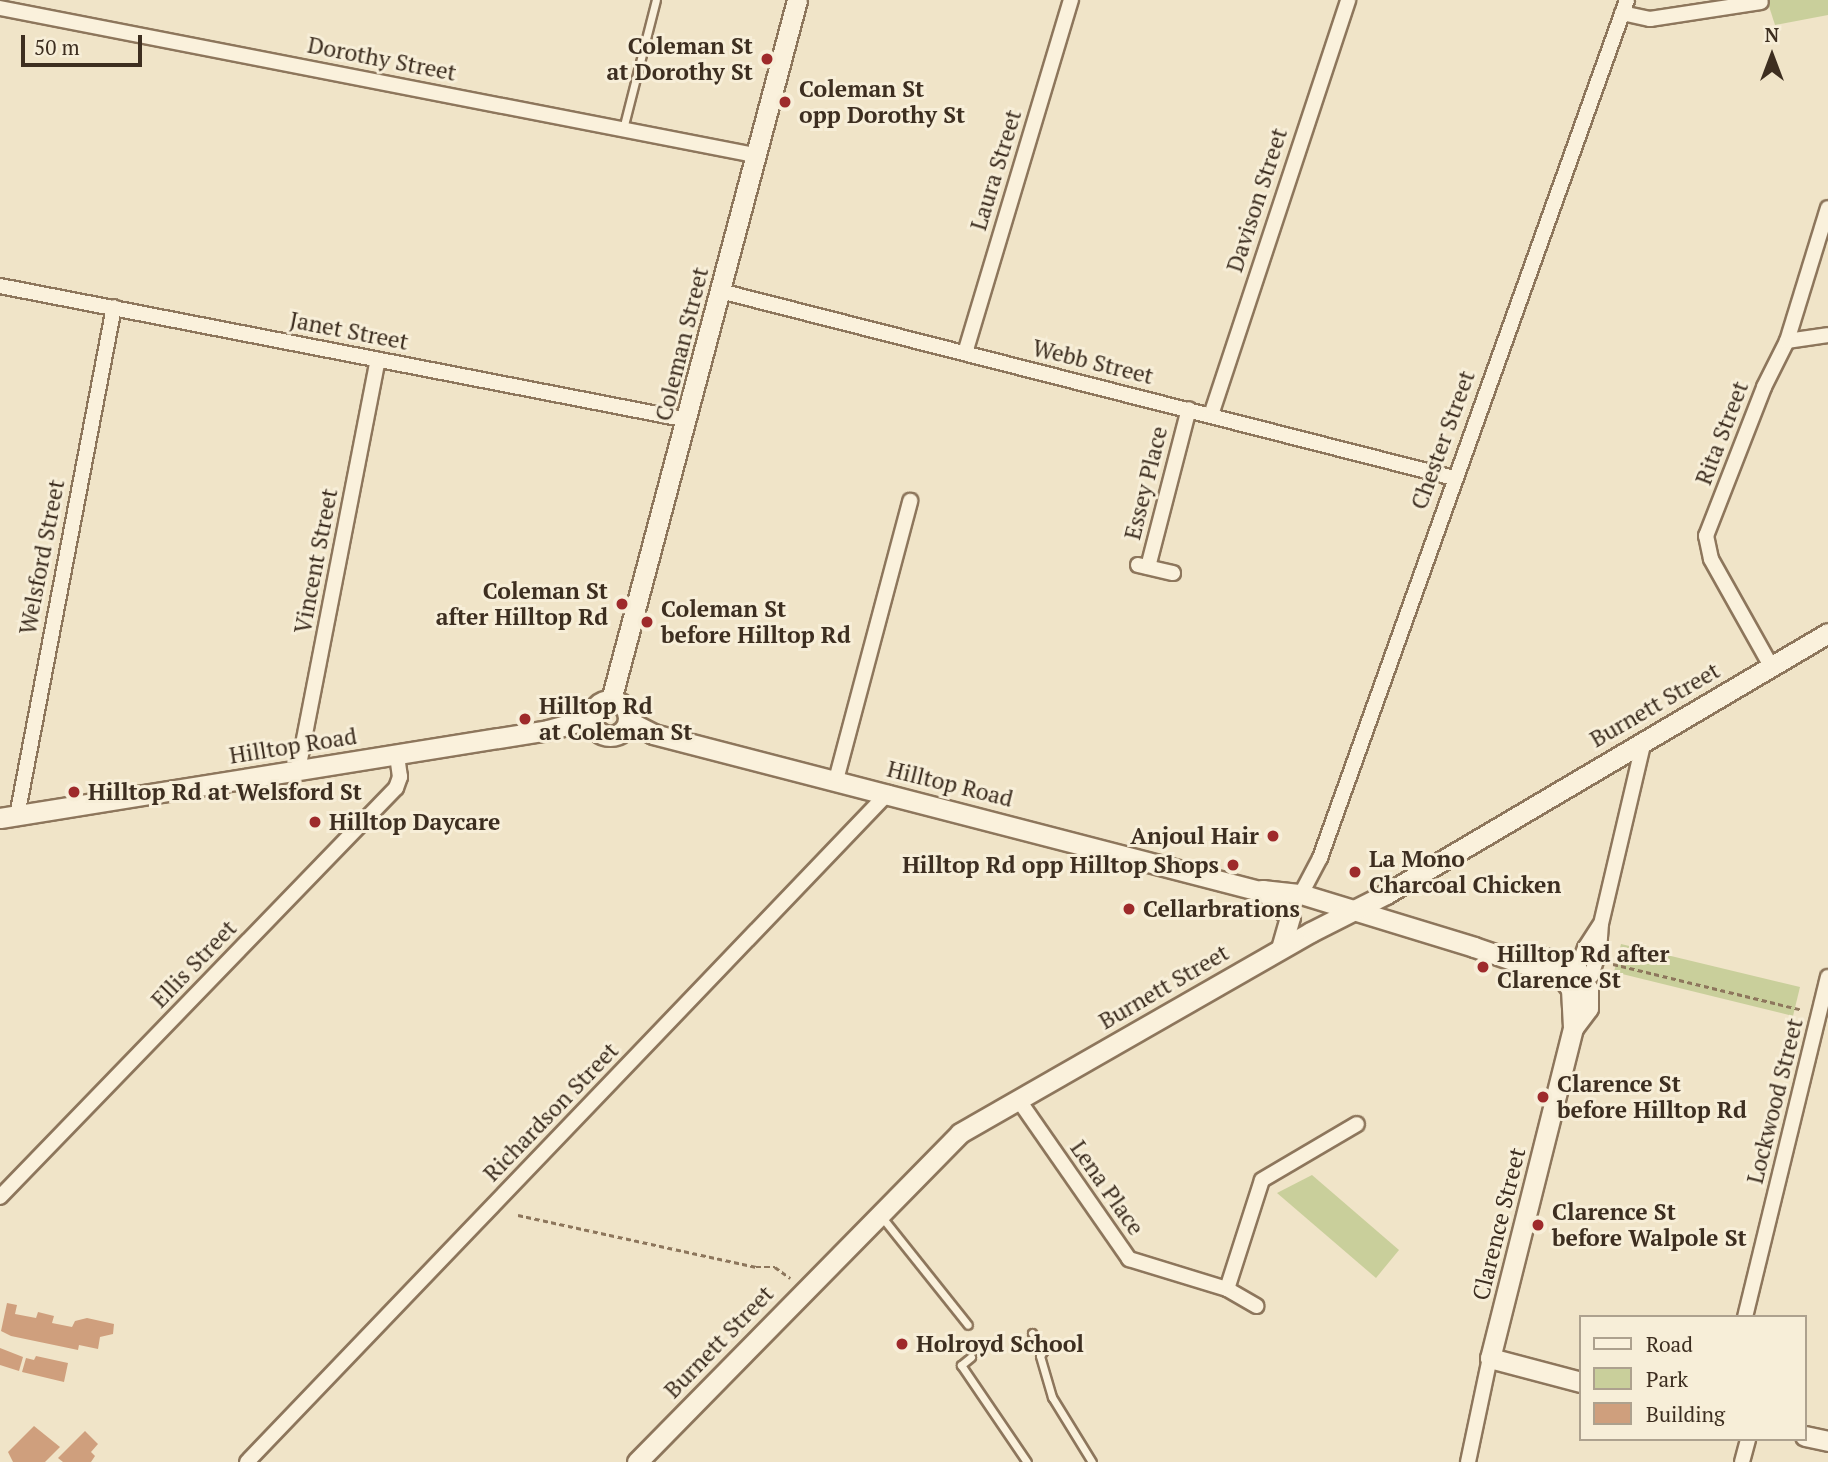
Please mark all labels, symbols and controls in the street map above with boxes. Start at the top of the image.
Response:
scale bar [24,21,145,65]
north arrow [1737,21,1807,91]
text: N [1765,22,1779,47]
street label: Dorothy Street [305,31,459,87]
place label: Coleman St at Dorothy St [607,32,753,86]
text: 50 m [34,33,80,61]
marker: Coleman St at Dorothy St [759,51,775,67]
place label: Coleman St opp Dorothy St [799,75,965,129]
marker: Coleman St opp Dorothy St [777,94,793,110]
street label: Laura Street [965,106,1027,234]
street label: Davison Street [1221,125,1293,275]
street label: Coleman Street [650,264,714,424]
street label: Janet Street [287,306,411,356]
street label: Webb Street [1030,334,1156,390]
street label: Chester Street [1405,367,1481,513]
street label: Rita Street [1690,377,1754,489]
street label: Essey Place [1119,423,1173,543]
street label: Welsford Street [13,477,71,637]
street label: Vincent Street [288,486,344,636]
place label: Coleman St after Hilltop Rd [436,577,608,631]
place label: Coleman St before Hilltop Rd [661,595,851,649]
marker: Coleman St after Hilltop Rd [614,596,630,612]
marker: Coleman St before Hilltop Rd [639,614,655,630]
street label: Burnett Street [1585,657,1725,753]
place label: Hilltop Rd at Coleman St [539,692,692,746]
marker: Hilltop Rd at Coleman St [517,711,533,727]
street label: Hilltop Road [227,722,359,770]
street label: Hilltop Road [884,755,1016,813]
place label: Hilltop Rd at Welsford St [88,778,362,806]
marker: Hilltop Rd at Welsford St [66,784,82,800]
place label: Hilltop Daycare [329,808,500,836]
marker: Hilltop Daycare [307,814,323,830]
place label: Anjoul Hair [1130,822,1259,850]
marker: Anjoul Hair [1265,828,1281,844]
place label: La Mono Charcoal Chicken [1369,845,1561,899]
place label: Hilltop Rd opp Hilltop Shops [902,851,1219,879]
marker: Hilltop Rd opp Hilltop Shops [1225,857,1241,873]
marker: La Mono Charcoal Chicken [1347,864,1363,880]
place label: Cellarbrations [1143,895,1300,923]
marker: Cellarbrations [1121,901,1137,917]
street label: Ellis Street [145,914,243,1014]
street label: Burnett Street [1094,939,1234,1035]
place label: Hilltop Rd after Clarence St [1497,940,1669,994]
marker: Hilltop Rd after Clarence St [1475,959,1491,975]
street label: Lockwood Street [1741,1015,1809,1187]
street label: Richardson Street [478,1037,624,1187]
place label: Clarence St before Hilltop Rd [1557,1070,1747,1124]
marker: Clarence St before Hilltop Rd [1535,1089,1551,1105]
street label: Lena Place [1064,1135,1150,1241]
street label: Clarence Street [1467,1145,1531,1303]
place label: Clarence St before Walpole St [1552,1198,1747,1252]
marker: Clarence St before Walpole St [1530,1217,1546,1233]
street label: Burnett Street [659,1280,779,1404]
legend [1580,1315,1807,1441]
place label: Holroyd School [916,1330,1084,1358]
text: Road [1646,1330,1693,1358]
marker: Holroyd School [894,1336,910,1352]
text: Park [1646,1365,1688,1393]
text: Building [1646,1400,1725,1428]

